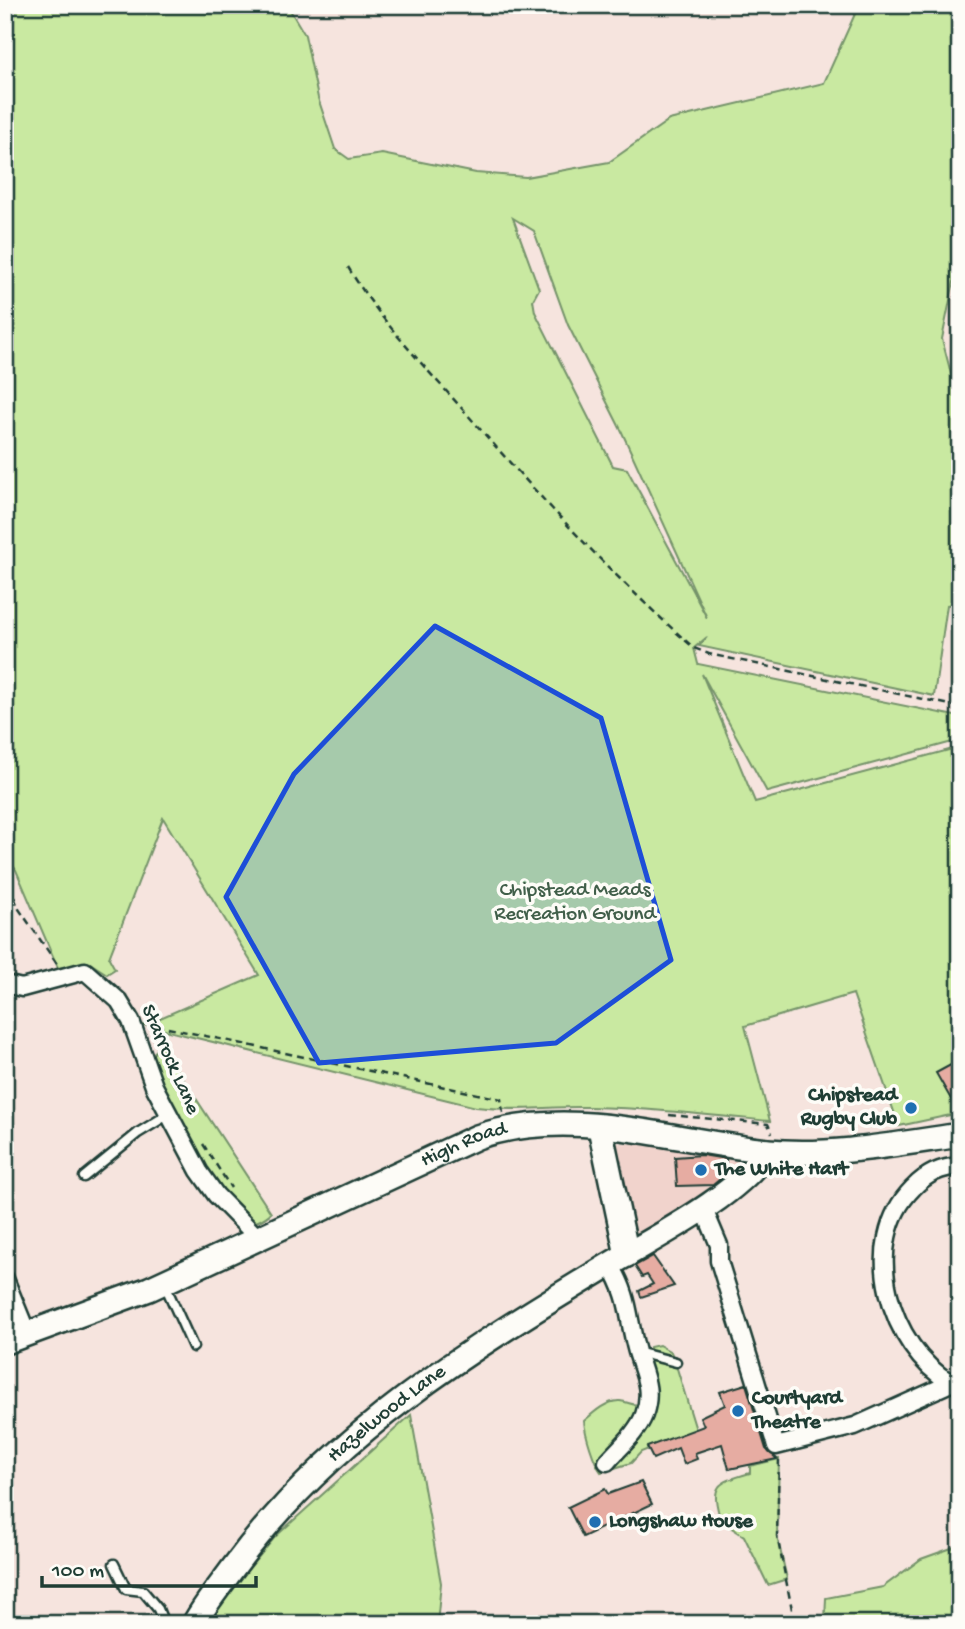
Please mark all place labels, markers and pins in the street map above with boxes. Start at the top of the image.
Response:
place label: Chipstead Rugby Club [800,1084,900,1133]
marker: Chipstead Rugby Club [903,1100,919,1116]
place label: The White Hart [713,1158,850,1183]
marker: The White Hart [693,1162,709,1178]
place label: Courtyard Theatre [750,1387,845,1436]
marker: Courtyard Theatre [730,1403,746,1419]
place label: Longshaw House [609,1510,754,1535]
marker: Longshaw House [587,1514,603,1530]

